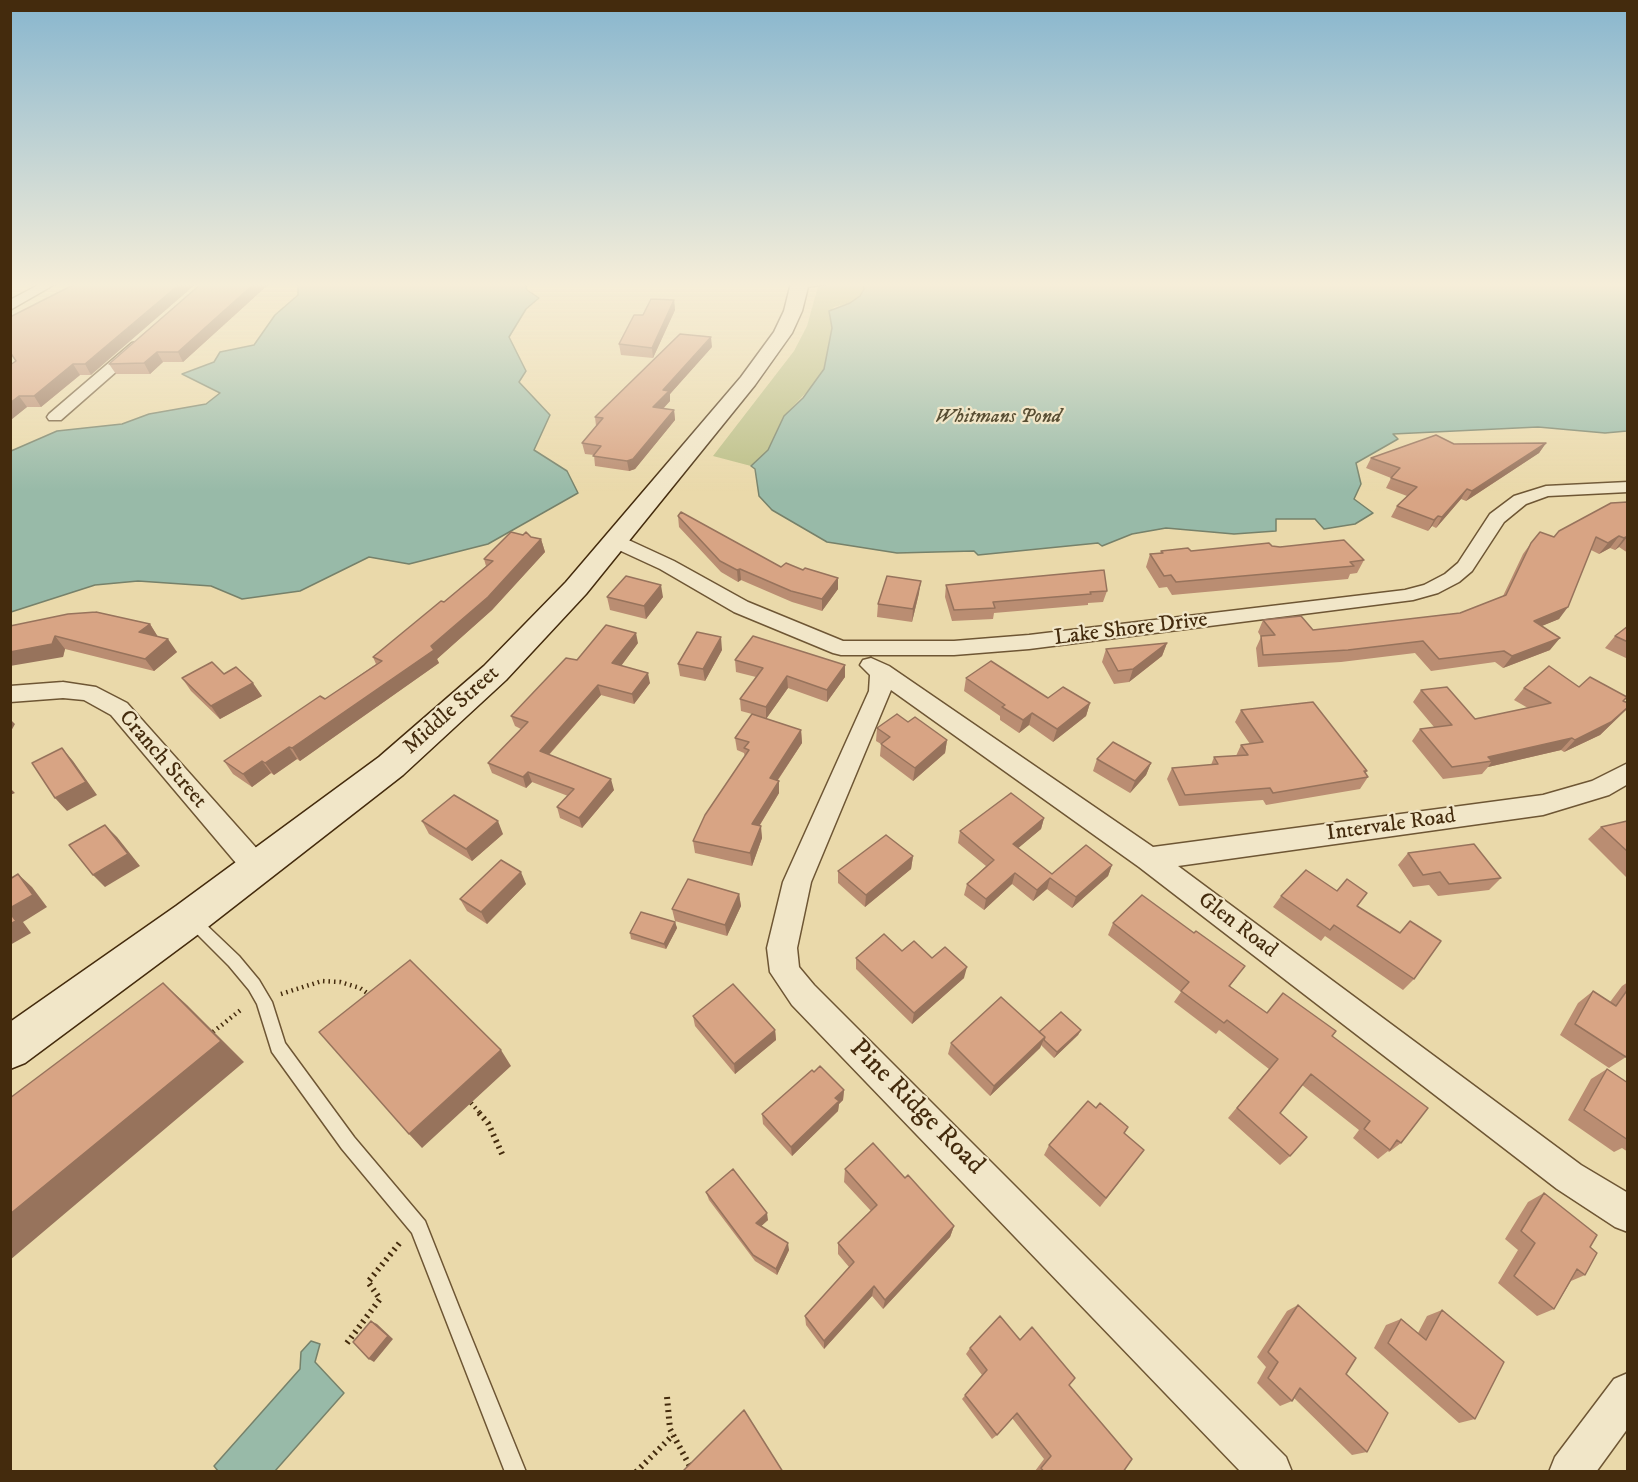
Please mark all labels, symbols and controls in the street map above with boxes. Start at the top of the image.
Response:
water label: Whitmans Pond [935,406,1061,430]
street label: Lake Shore Drive [1053,607,1209,653]
street label: Middle Street [399,661,505,761]
street label: Cranch Street [112,706,212,814]
street label: Intervale Road [1325,804,1457,848]
street label: Glen Road [1192,888,1282,964]
street label: Pine Ridge Road [842,1034,990,1182]

